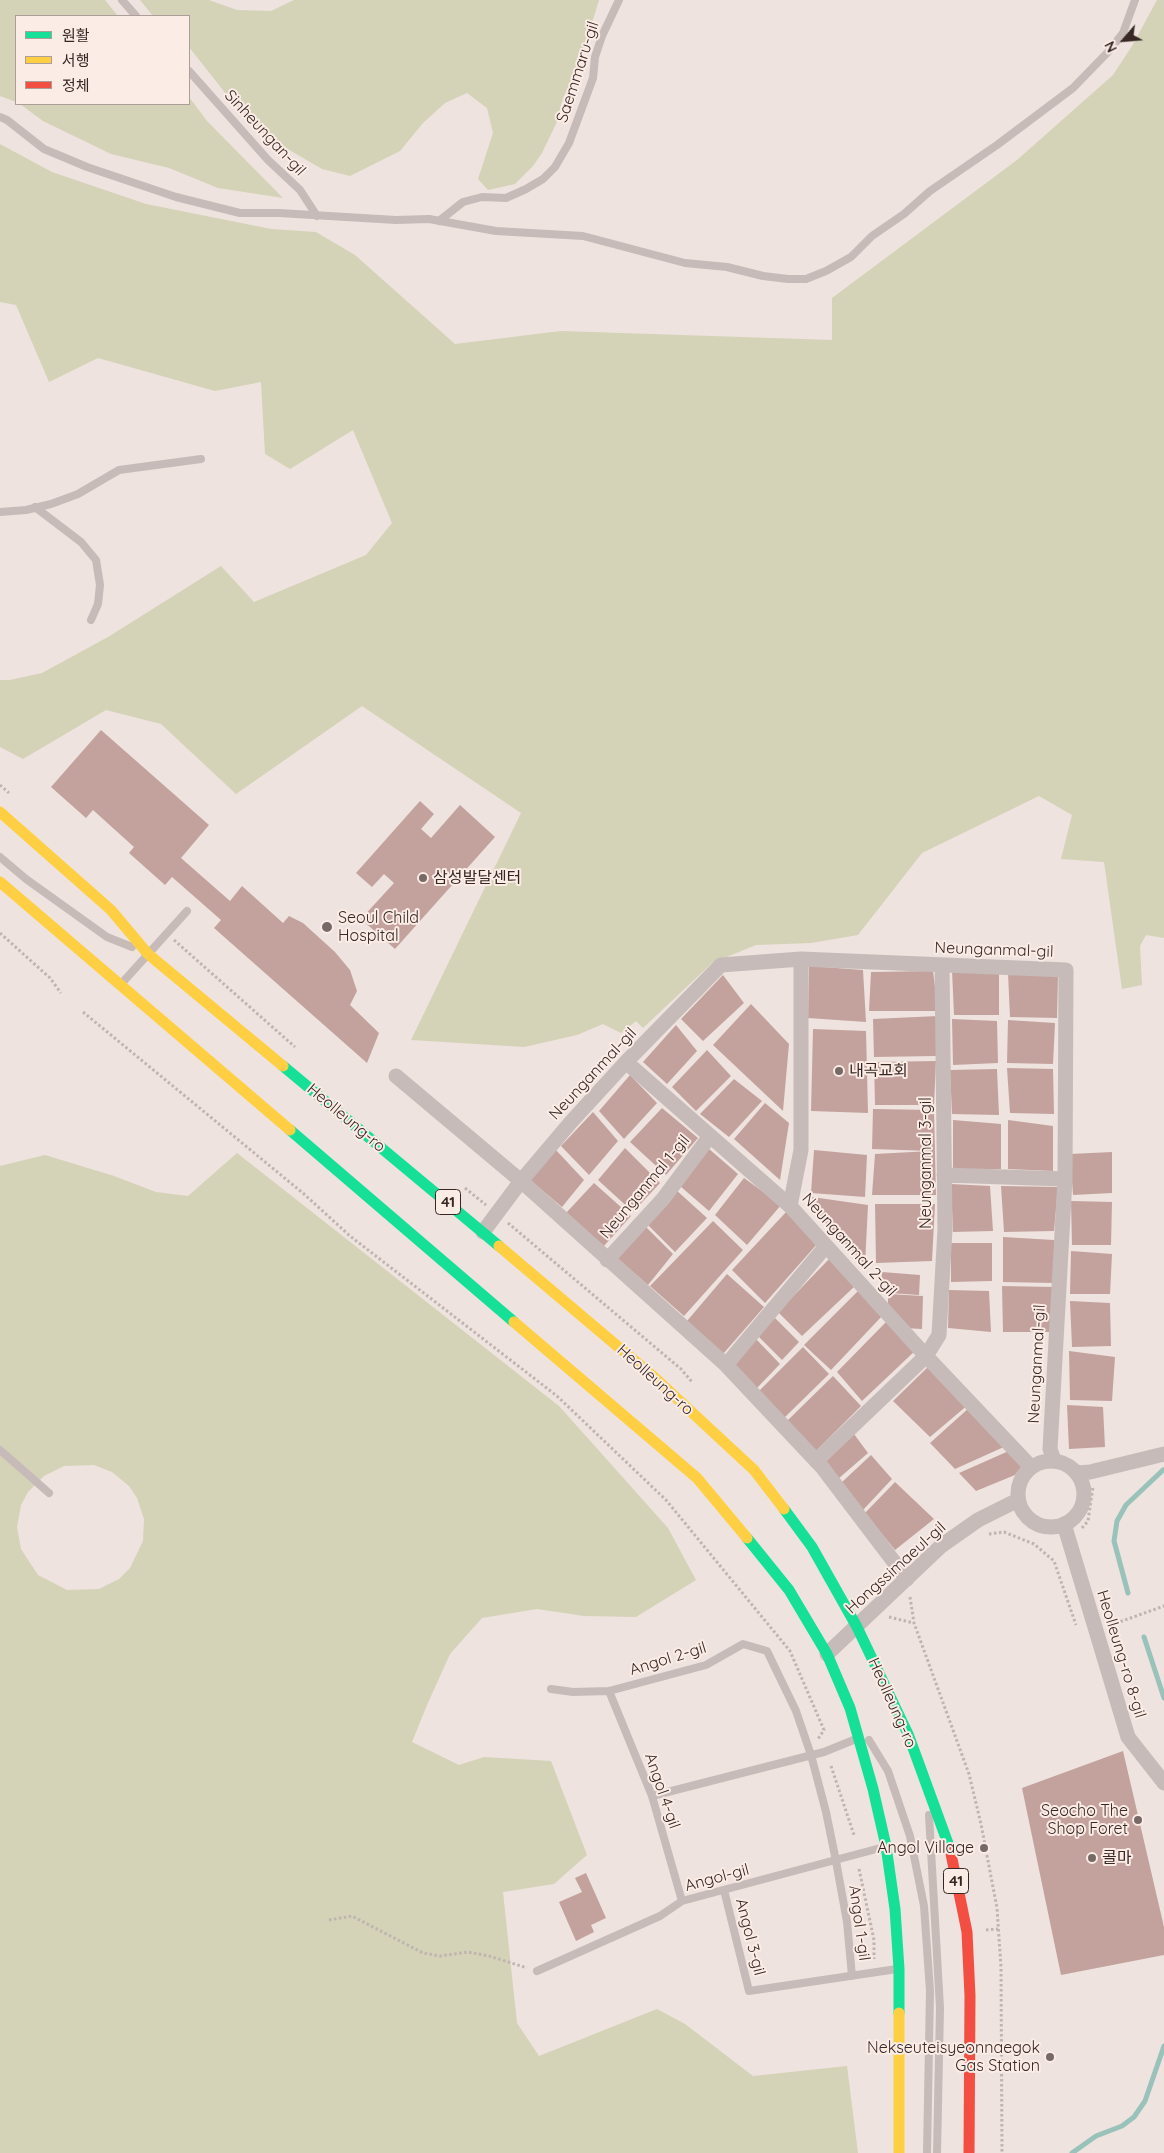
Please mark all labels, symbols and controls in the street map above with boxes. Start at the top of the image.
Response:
legend [15,15,190,105]
north arrow [1099,15,1149,65]
street label: Saemmaru-gil [553,19,603,125]
text: 원활 [62,26,90,45]
text: N [1100,38,1121,55]
text: 서행 [62,51,90,70]
text: 정체 [62,76,90,95]
street label: Sinheungan-gil [220,86,310,180]
place label: 삼성발달센터 [433,868,521,888]
marker: 삼성발달센터 [417,872,429,884]
place label: Seoul Child Hospital [338,908,419,946]
marker: Seoul Child Hospital [320,920,334,934]
street label: Neunganmal-gil [934,938,1054,962]
street label: Neunganmal-gil [545,1024,641,1124]
place label: 내곡교회 [849,1061,908,1081]
marker: 내곡교회 [833,1065,845,1077]
street label: Heolleung-ro [303,1080,389,1156]
street label: Neunganmal 3-gil [916,1097,936,1229]
street label: Neunganmal 1-gil [596,1131,694,1243]
street label: Neunganmal 2-gil [798,1189,900,1301]
road number: 41 [436,1190,460,1214]
street label: Neunganmal-gil [1024,1304,1050,1424]
street label: Heolleung-ro [613,1341,697,1419]
street label: Hongssimaeul-gil [842,1518,950,1618]
street label: Heolleung-ro 8-gil [1092,1588,1150,1720]
street label: Angol 2-gil [627,1638,709,1680]
street label: Heolleung-ro [864,1655,920,1751]
street label: Angol 4-gil [640,1751,684,1831]
place label: Seocho The Shop Foret [1041,1801,1128,1839]
marker: Seocho The Shop Foret [1132,1814,1144,1826]
place label: Angol Village [877,1838,974,1858]
marker: Angol Village [978,1842,990,1854]
place label: 콜마 [1102,1848,1131,1868]
marker: 콜마 [1086,1852,1098,1864]
street label: Angol-gil [683,1860,751,1896]
road number: 41 [944,1868,968,1894]
street label: Angol 1-gil [844,1884,874,1962]
street label: Angol 3-gil [731,1897,769,1977]
place label: Nekseuteisyeonnaegok Gas Station [867,2038,1040,2076]
marker: Nekseuteisyeonnaegok Gas Station [1044,2051,1056,2063]

